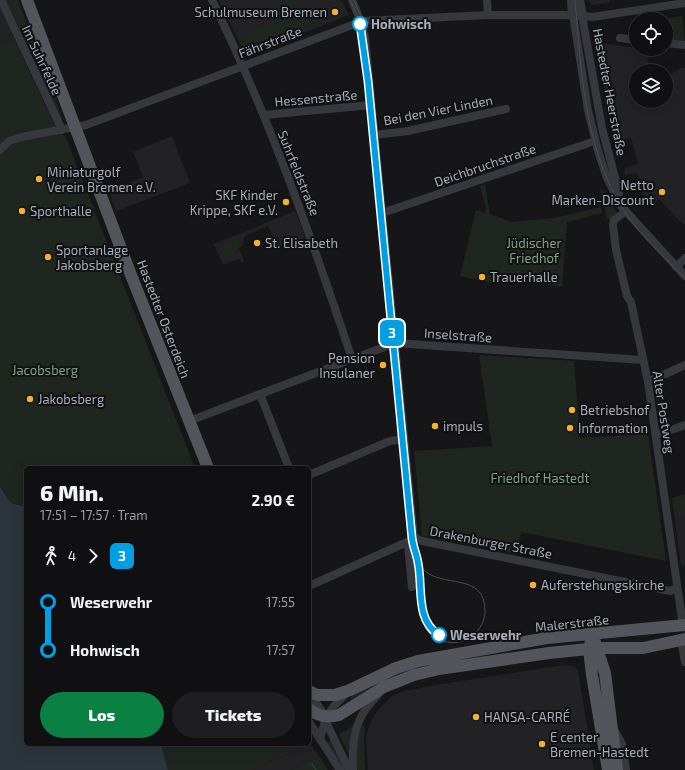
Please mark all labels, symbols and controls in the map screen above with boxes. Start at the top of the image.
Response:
place label: Schulmuseum Bremen [194,4,327,20]
marker: Schulmuseum Bremen [330,7,340,17]
map controls [629,12,673,108]
button: locate [629,12,673,56]
marker: Hohwisch [352,16,368,32]
place label: Hohwisch [371,16,432,32]
street label: Im Suhrfelde [19,23,65,98]
street label: Fährstraße [236,23,304,61]
street label: Hastedter Heerstraße [590,27,630,157]
button: layers [629,64,673,108]
street label: Hessenstraße [274,86,358,110]
street label: Bei den Vier Linden [382,92,494,128]
street label: Suhrfeldstraße [275,128,323,218]
street label: Deichbruchstraße [432,140,538,190]
place label: Miniaturgolf Verein Bremen e.V. [47,164,156,195]
marker: Miniaturgolf Verein Bremen e.V. [34,174,44,184]
place label: Netto Marken-Discount [551,177,654,208]
place label: SKF Kinder Krippe, SKF e.V. [190,187,278,218]
marker: Netto Marken-Discount [657,187,667,197]
marker: SKF Kinder Krippe, SKF e.V. [281,197,291,207]
place label: Sporthalle [30,203,92,219]
marker: Sporthalle [17,206,27,216]
place label: St. Elisabeth [265,235,338,251]
park label: Jüdischer Friedhof [506,235,562,266]
marker: St. Elisabeth [252,238,262,248]
place label: Sportanlage Jakobsberg [56,242,128,273]
marker: Sportanlage Jakobsberg [43,252,53,262]
street label: Hastedter Osterdeich [134,258,194,380]
place label: Trauerhalle [490,269,558,285]
marker: Trauerhalle [477,272,487,282]
line badge: 3 [379,320,405,346]
text: 3 [388,324,396,341]
street label: Inselstraße [423,325,493,345]
place label: Pension Insulaner [319,350,375,381]
marker: Pension Insulaner [378,360,388,370]
park label: Jacobsberg [12,362,78,378]
street label: Alter Postweg [650,370,678,454]
place label: Jakobsberg [38,391,104,407]
marker: Jakobsberg [25,394,35,404]
place label: Betriebshof [580,402,650,418]
marker: Betriebshof [567,405,577,415]
place label: impuls [443,418,483,434]
place label: Information [578,420,648,436]
marker: impuls [430,421,440,431]
marker: Information [565,423,575,433]
park label: Friedhof Hastedt [491,470,590,486]
text: 6 Min. [40,479,104,505]
text: 2.90 € [251,491,295,509]
text: 17:51 – 17:57 · Tram [40,507,148,523]
street label: Drakenburger Straße [429,522,554,562]
icon: walk [40,545,62,567]
icon: forward [82,545,104,567]
text: 3 [118,547,126,564]
text: 4 [68,548,76,564]
place label: Auferstehungskirche [541,577,664,593]
marker: Auferstehungskirche [528,580,538,590]
text: Weserwehr [70,593,152,611]
text: 17:55 [266,594,295,610]
street label: Malerstraße [534,611,610,635]
marker: Weserwehr [431,627,447,643]
place label: Weserwehr [450,627,522,643]
text: Hohwisch [70,641,140,659]
text: 17:57 [266,642,295,658]
button: Los [40,692,164,738]
button: Tickets [172,692,295,738]
place label: HANSA-CARRÉ [484,708,570,725]
marker: HANSA-CARRÉ [471,712,481,722]
place label: E center Bremen-Hastedt [550,729,649,760]
marker: E center Bremen-Hastedt [537,739,547,749]

